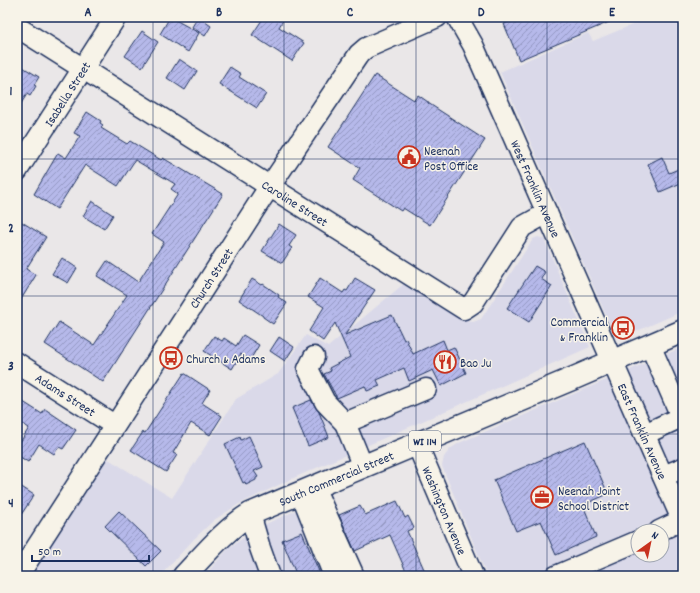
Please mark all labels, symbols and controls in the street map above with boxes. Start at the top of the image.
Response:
text: A [84,4,92,23]
text: B [216,4,222,23]
text: C [347,4,354,23]
text: D [478,4,485,23]
text: E [609,4,616,23]
street label: Isabella Street [41,59,97,131]
text: 1 [10,83,13,102]
street label: West Franklin Avenue [504,138,564,241]
place label: Neenah Post Office [424,143,478,177]
public building icon: Neenah Post Office [396,144,422,170]
street label: Caroline Street [257,177,331,233]
text: 2 [8,220,14,239]
street label: Church Street [186,245,239,313]
place label: Commercial & Franklin [551,314,608,348]
bus stop icon: Commercial & Franklin [610,315,636,341]
bus stop icon: Church & Adams [158,345,184,371]
restaurant icon: Bao Ju [432,349,458,375]
place label: Church & Adams [186,351,265,370]
place label: Bao Ju [460,355,491,374]
text: 3 [8,358,14,377]
street label: Adams Street [31,370,99,423]
street label: East Franklin Avenue [611,381,670,483]
road number: WI 114 [409,431,441,451]
street label: South Commercial Street [277,448,398,513]
street label: Washington Avenue [416,464,470,559]
place label: Neenah Joint School District [558,483,629,517]
office icon: Neenah Joint School District [529,484,555,510]
text: 4 [8,495,14,514]
north arrow [630,523,670,563]
text: N [648,528,661,545]
scale bar [32,537,149,563]
text: 50 m [38,544,61,561]

